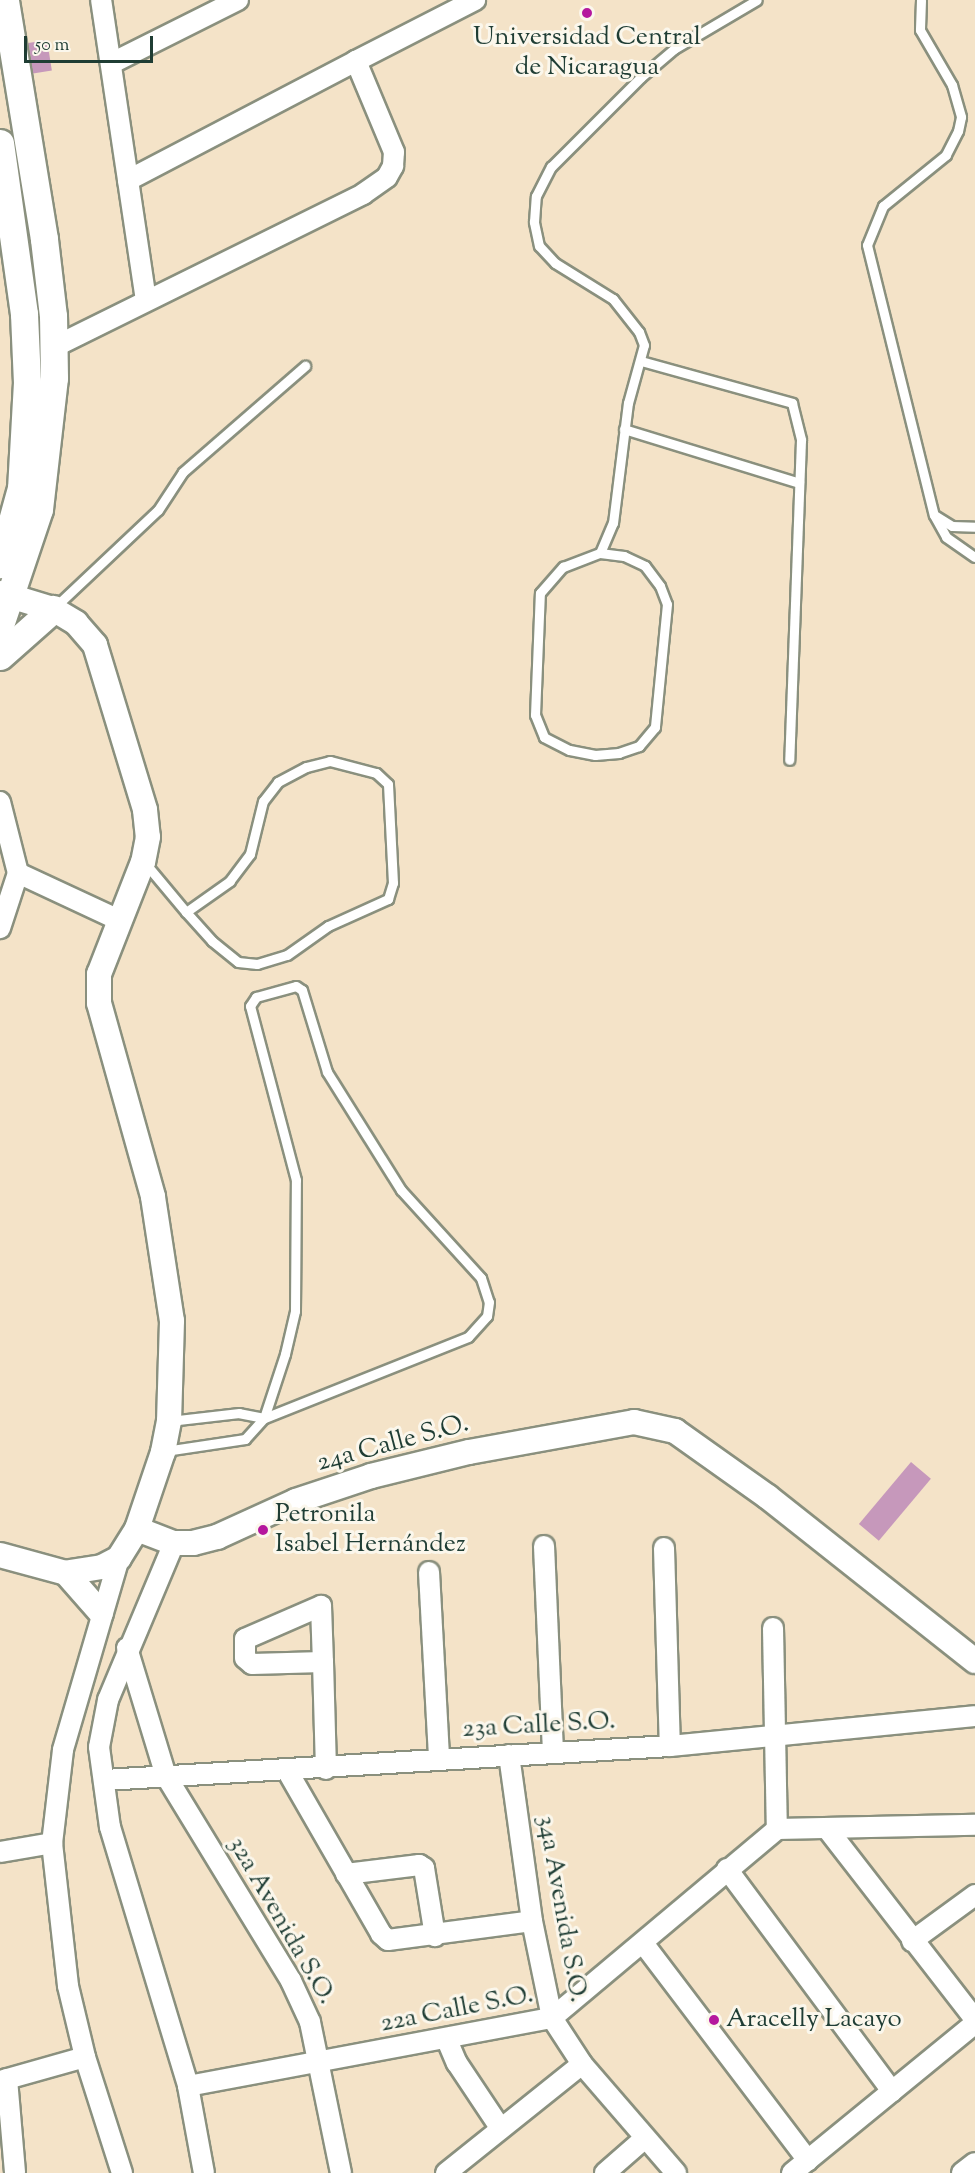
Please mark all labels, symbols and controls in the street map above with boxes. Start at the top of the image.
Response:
marker: Universidad Central de Nicaragua [580,6,594,20]
place label: Universidad Central de Nicaragua [473,22,701,83]
scale bar [27,24,156,62]
text: 50 m [35,33,69,59]
street label: 24a Calle S.O. [314,1409,472,1479]
place label: Petronila Isabel Hernández [275,1499,466,1560]
marker: Petronila Isabel Hernández [256,1523,270,1537]
street label: 23a Calle S.O. [462,1706,616,1746]
street label: 34a Avenida S.O. [529,1813,593,2005]
street label: 32a Avenida S.O. [220,1832,342,2010]
street label: 22a Calle S.O. [378,1980,536,2040]
place label: Aracelly Lacayo [726,2004,902,2036]
marker: Aracelly Lacayo [707,2013,721,2027]

